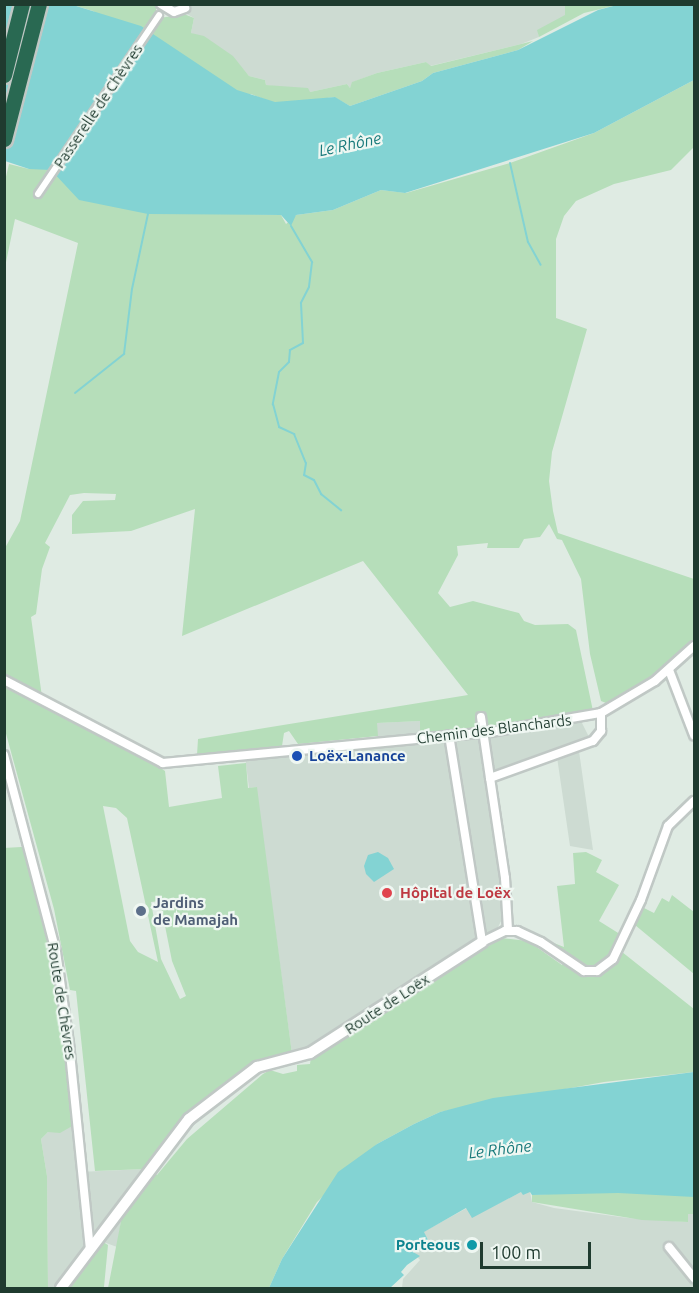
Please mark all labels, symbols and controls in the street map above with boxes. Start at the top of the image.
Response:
street label: Passerelle de Chèvres [50,41,146,171]
water label: Le Rhône [317,128,383,160]
street label: Chemin des Blanchards [416,711,572,747]
place label: Loëx-Lanance [309,747,406,765]
marker: Loëx-Lanance [290,749,304,763]
marker: Hôpital de Loëx [378,884,396,902]
place label: Hôpital de Loëx [400,884,511,902]
place label: Jardins de Mamajah [153,893,238,928]
marker: Jardins de Mamajah [134,904,148,918]
street label: Route de Chèvres [44,941,80,1061]
street label: Route de Loëx [341,970,433,1038]
water label: Le Rhône [467,1136,533,1162]
scale bar [483,1230,594,1268]
place label: Porteous [396,1236,460,1254]
marker: Porteous [465,1238,479,1252]
text: 100 m [491,1242,541,1262]

